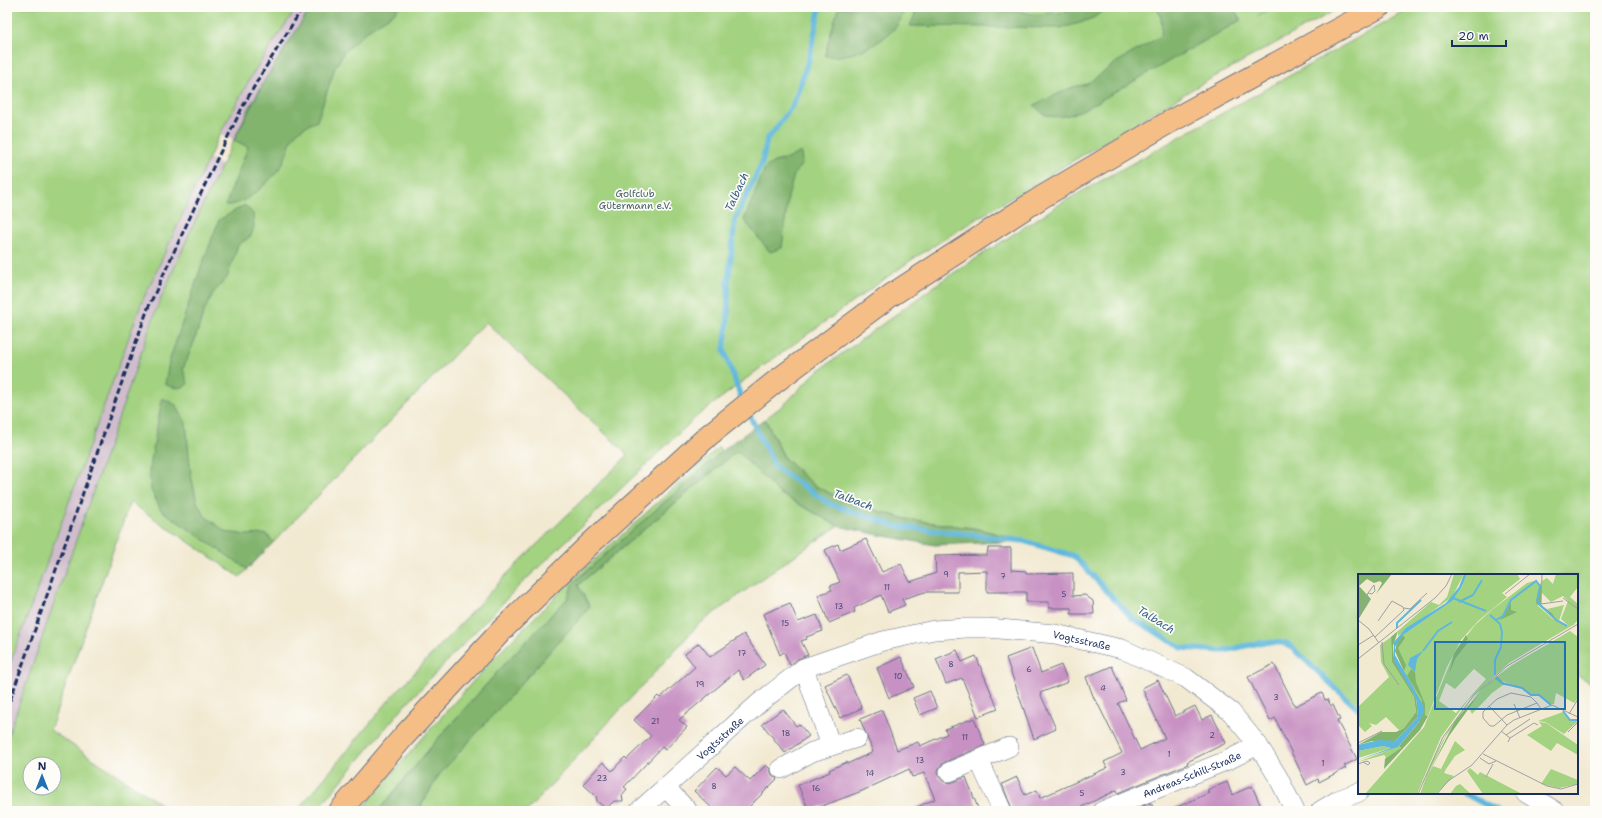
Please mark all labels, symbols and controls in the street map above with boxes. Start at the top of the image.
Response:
scale bar [1452,22,1506,48]
text: 20 m [1458,28,1489,44]
water label: Talbach [721,170,753,214]
park label: Golfclub Gütermann e.V. [599,187,672,212]
water label: Talbach [831,486,875,514]
house number: 9 [943,569,949,580]
house number: 7 [1000,571,1006,582]
inset map [1358,574,1578,794]
house number: 11 [884,582,890,593]
house number: 5 [1062,589,1067,600]
house number: 13 [835,601,843,612]
water label: Talbach [1135,603,1177,637]
house number: 15 [781,618,789,629]
street label: Vogtsstraße [1052,627,1112,653]
house number: 17 [738,648,747,659]
house number: 8 [948,659,954,670]
house number: 6 [1026,664,1032,675]
house number: 10 [894,671,902,682]
house number: 19 [696,679,704,690]
house number: 4 [1100,683,1106,694]
house number: 3 [1273,692,1279,703]
street label: Vogtsstraße [694,713,746,763]
house number: 21 [651,716,659,727]
house number: 18 [782,728,790,739]
house number: 2 [1209,730,1215,741]
house number: 11 [962,732,968,743]
street label: Andreas-Schill-Straße [1141,748,1243,800]
house number: 1 [1167,749,1171,760]
house number: 13 [916,755,924,766]
north arrow [22,756,62,796]
house number: 1 [1321,758,1325,769]
text: N [38,759,47,774]
house number: 3 [1120,767,1126,778]
house number: 14 [866,768,875,779]
house number: 23 [597,773,607,784]
house number: 8 [711,781,717,792]
house number: 16 [812,783,821,794]
house number: 5 [1080,788,1085,799]

